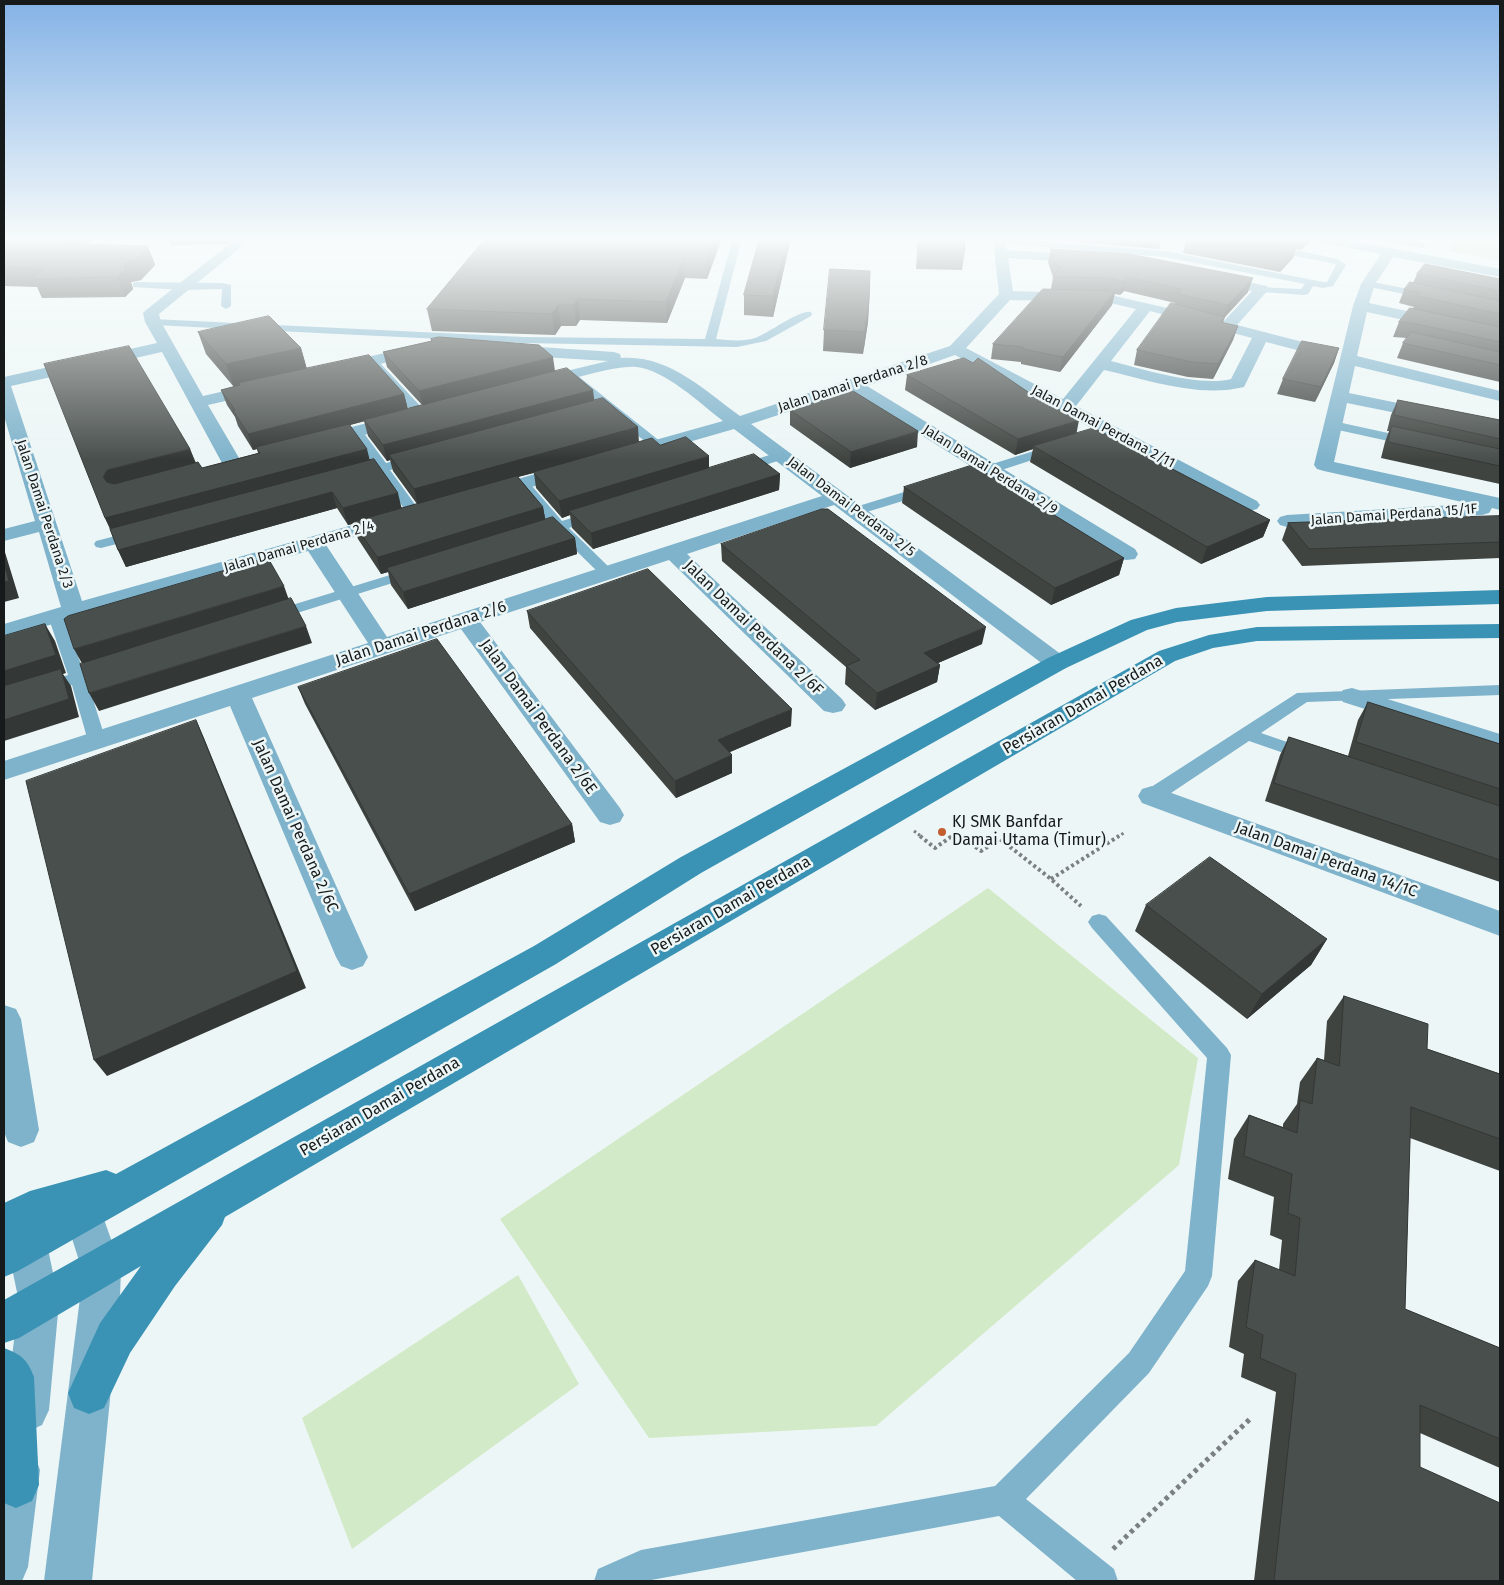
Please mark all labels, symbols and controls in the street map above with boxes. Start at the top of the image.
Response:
street label: Jalan Damai Perdana 2/8 [776,352,930,416]
street label: Jalan Damai Perdana 2/11 [1028,382,1178,472]
street label: Jalan Damai Perdana 2/9 [919,422,1061,518]
street label: Jalan Damai Perdana 2/3 [12,437,76,591]
street label: Jalan Damai Perdana 2/5 [784,453,918,561]
street label: Jalan Damai Perdana 15/1F [1310,501,1478,529]
street label: Jalan Damai Perdana 2/4 [222,517,376,577]
street label: Jalan Damai Perdana 2/6F [679,556,827,700]
street label: Jalan Damai Perdana 2/6 [333,597,509,671]
street label: Jalan Damai Perdana 2/6E [475,636,601,798]
street label: Persiaran Damai Perdana [1000,651,1166,759]
street label: Jalan Damai Perdana 2/6C [248,736,342,916]
place label: KJ SMK Banfdar Damai Utama (Timur) [952,813,1106,851]
street label: Jalan Damai Perdana 14/1C [1232,818,1420,902]
marker: KJ SMK Banfdar Damai Utama (Timur) [936,826,948,838]
street label: Persiaran Damai Perdana [648,852,814,960]
street label: Persiaran Damai Perdana [297,1053,463,1161]

